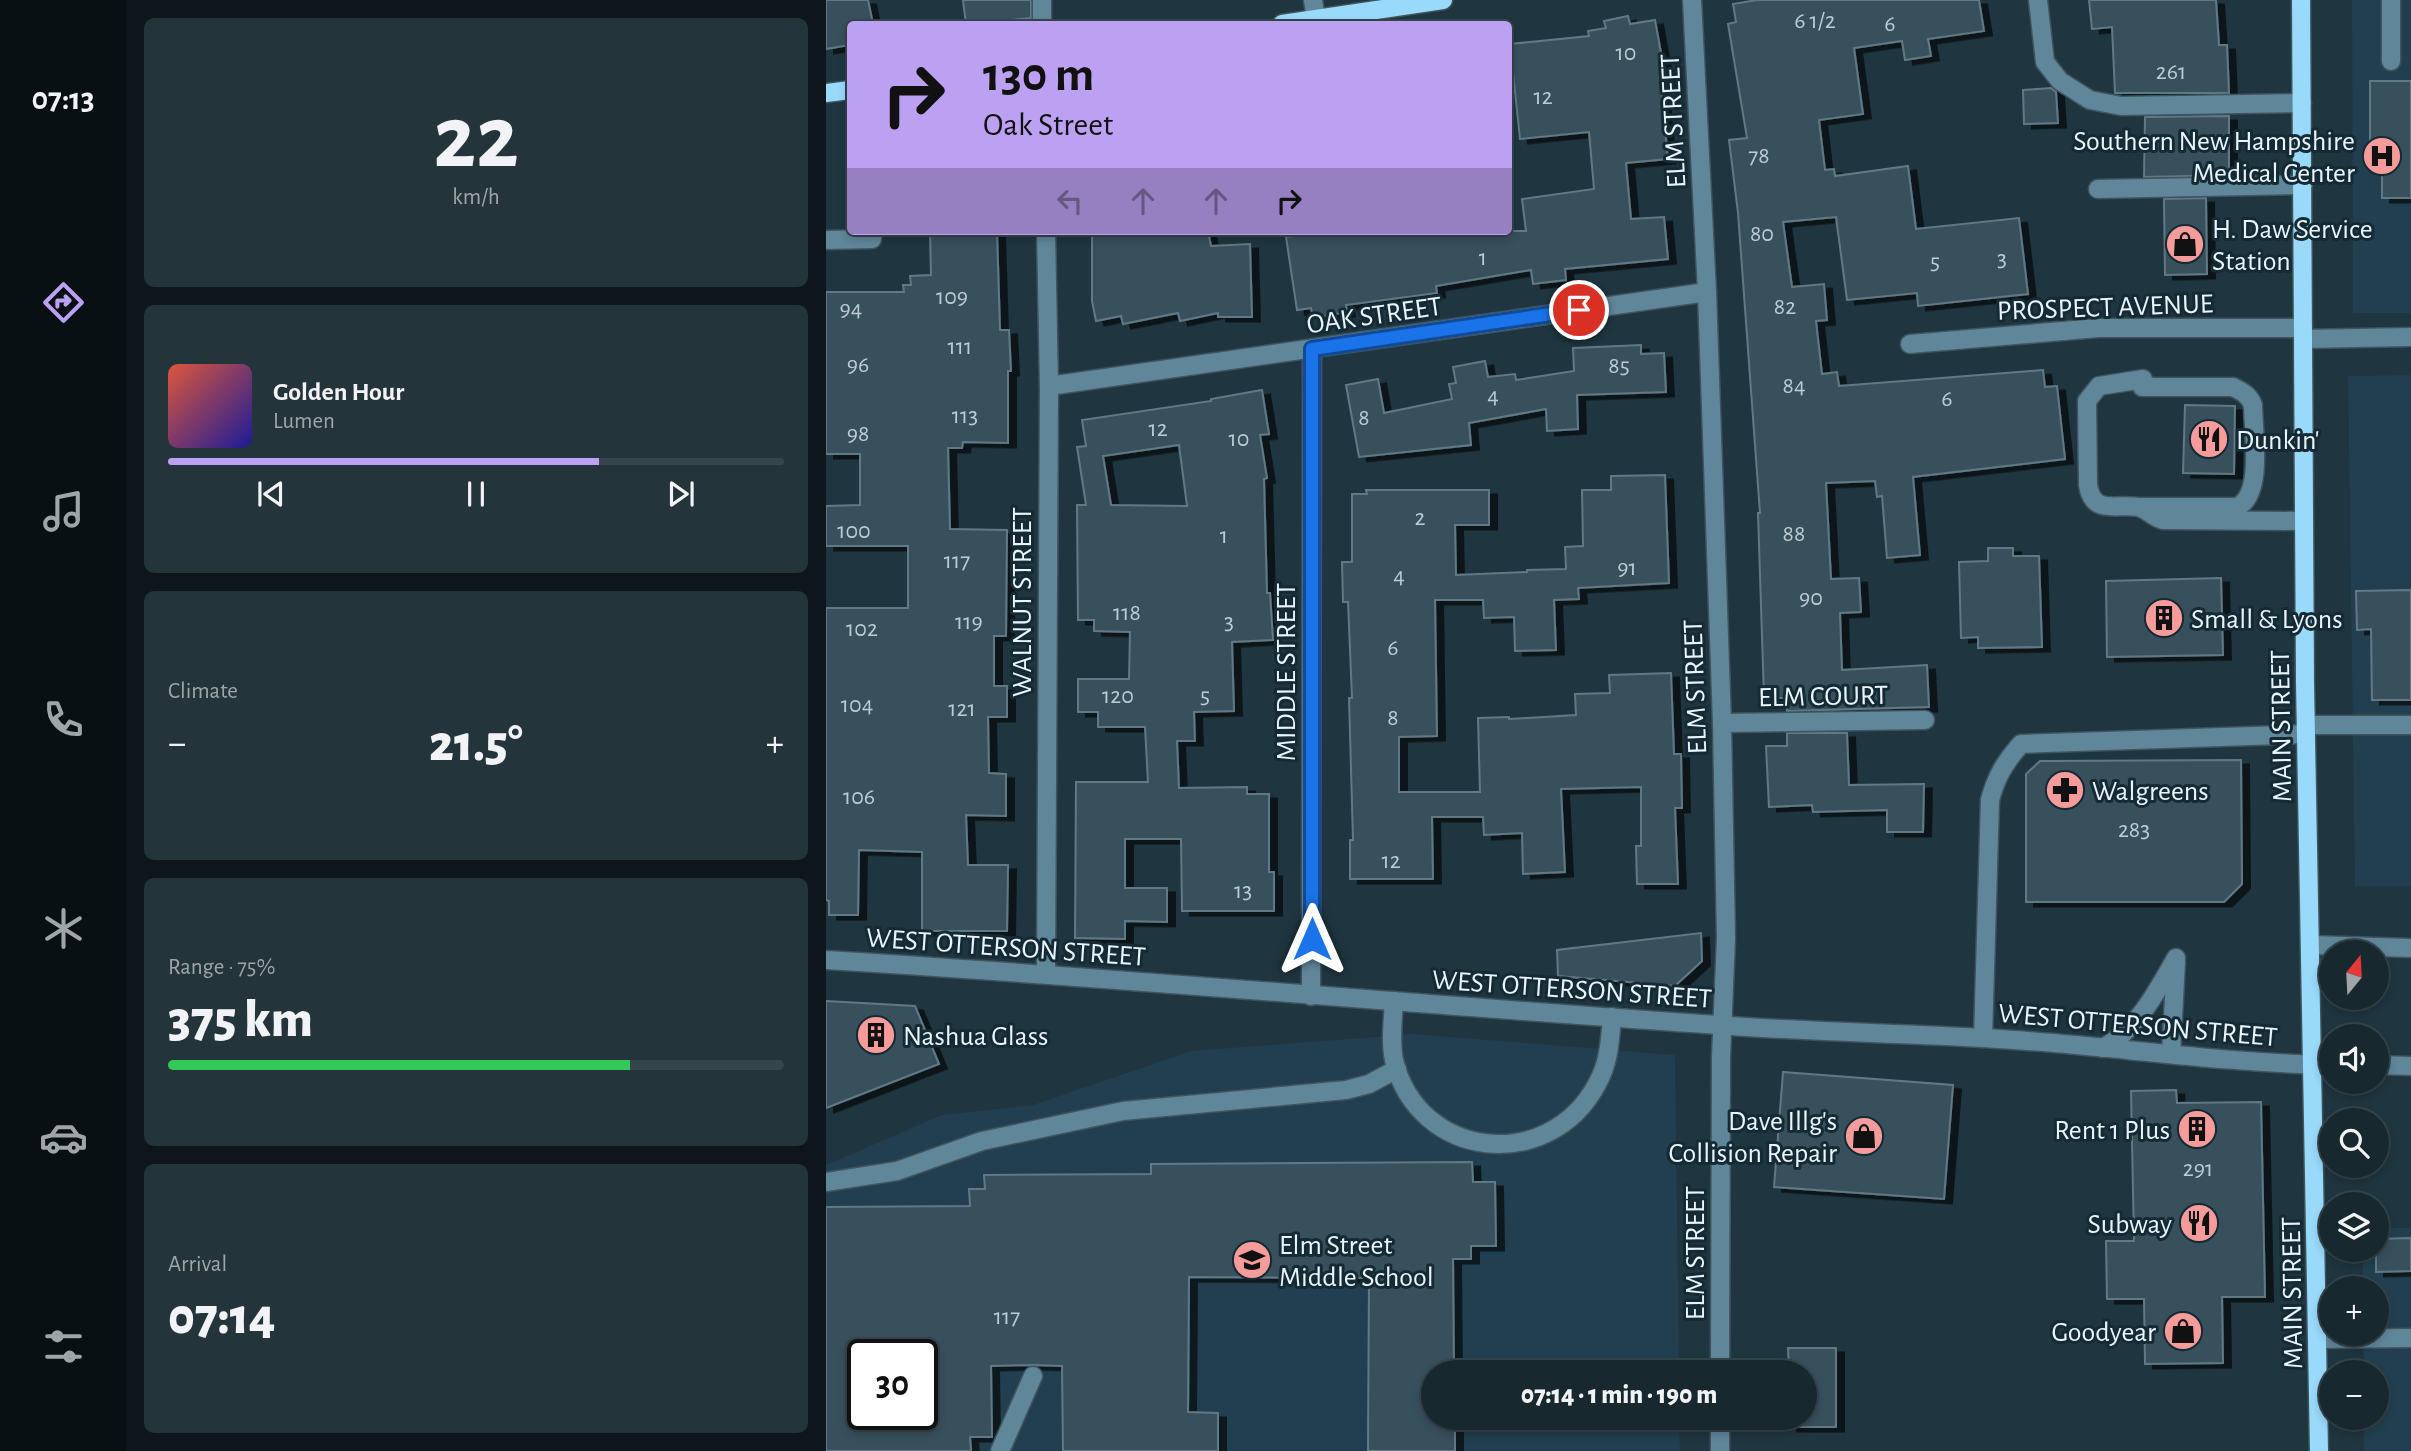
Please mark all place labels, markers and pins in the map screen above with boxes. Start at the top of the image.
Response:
place label: Southern New Hampshire Medical Center [2073,128,2355,188]
hospital icon: Southern New Hampshire Medical Center [2361,135,2403,177]
place label: H. Daw Service Station [2212,216,2373,276]
shop icon: H. Daw Service Station [2164,223,2206,265]
pin [1549,280,1609,340]
restaurant icon: Dunkin' [2188,418,2230,460]
place label: Dunkin' [2236,427,2319,455]
building icon: Small & Lyons [2143,597,2185,639]
place label: Small & Lyons [2191,606,2343,634]
pharmacy icon: Walgreens [2044,769,2086,811]
place label: Walgreens [2092,778,2209,806]
building icon: Nashua Glass [855,1014,897,1056]
place label: Nashua Glass [903,1023,1048,1051]
place label: Dave Illg's Collision Repair [1669,1108,1837,1168]
building icon: Rent 1 Plus [2176,1108,2218,1150]
shop icon: Dave Illg's Collision Repair [1843,1115,1885,1157]
place label: Rent 1 Plus [2054,1117,2170,1145]
restaurant icon: Subway [2178,1202,2220,1244]
place label: Subway [2088,1211,2172,1239]
place label: Elm Street Middle School [1279,1232,1434,1292]
school or university icon: Elm Street Middle School [1231,1239,1273,1281]
shop icon: Goodyear [2162,1310,2204,1352]
place label: Goodyear [2052,1319,2156,1347]

